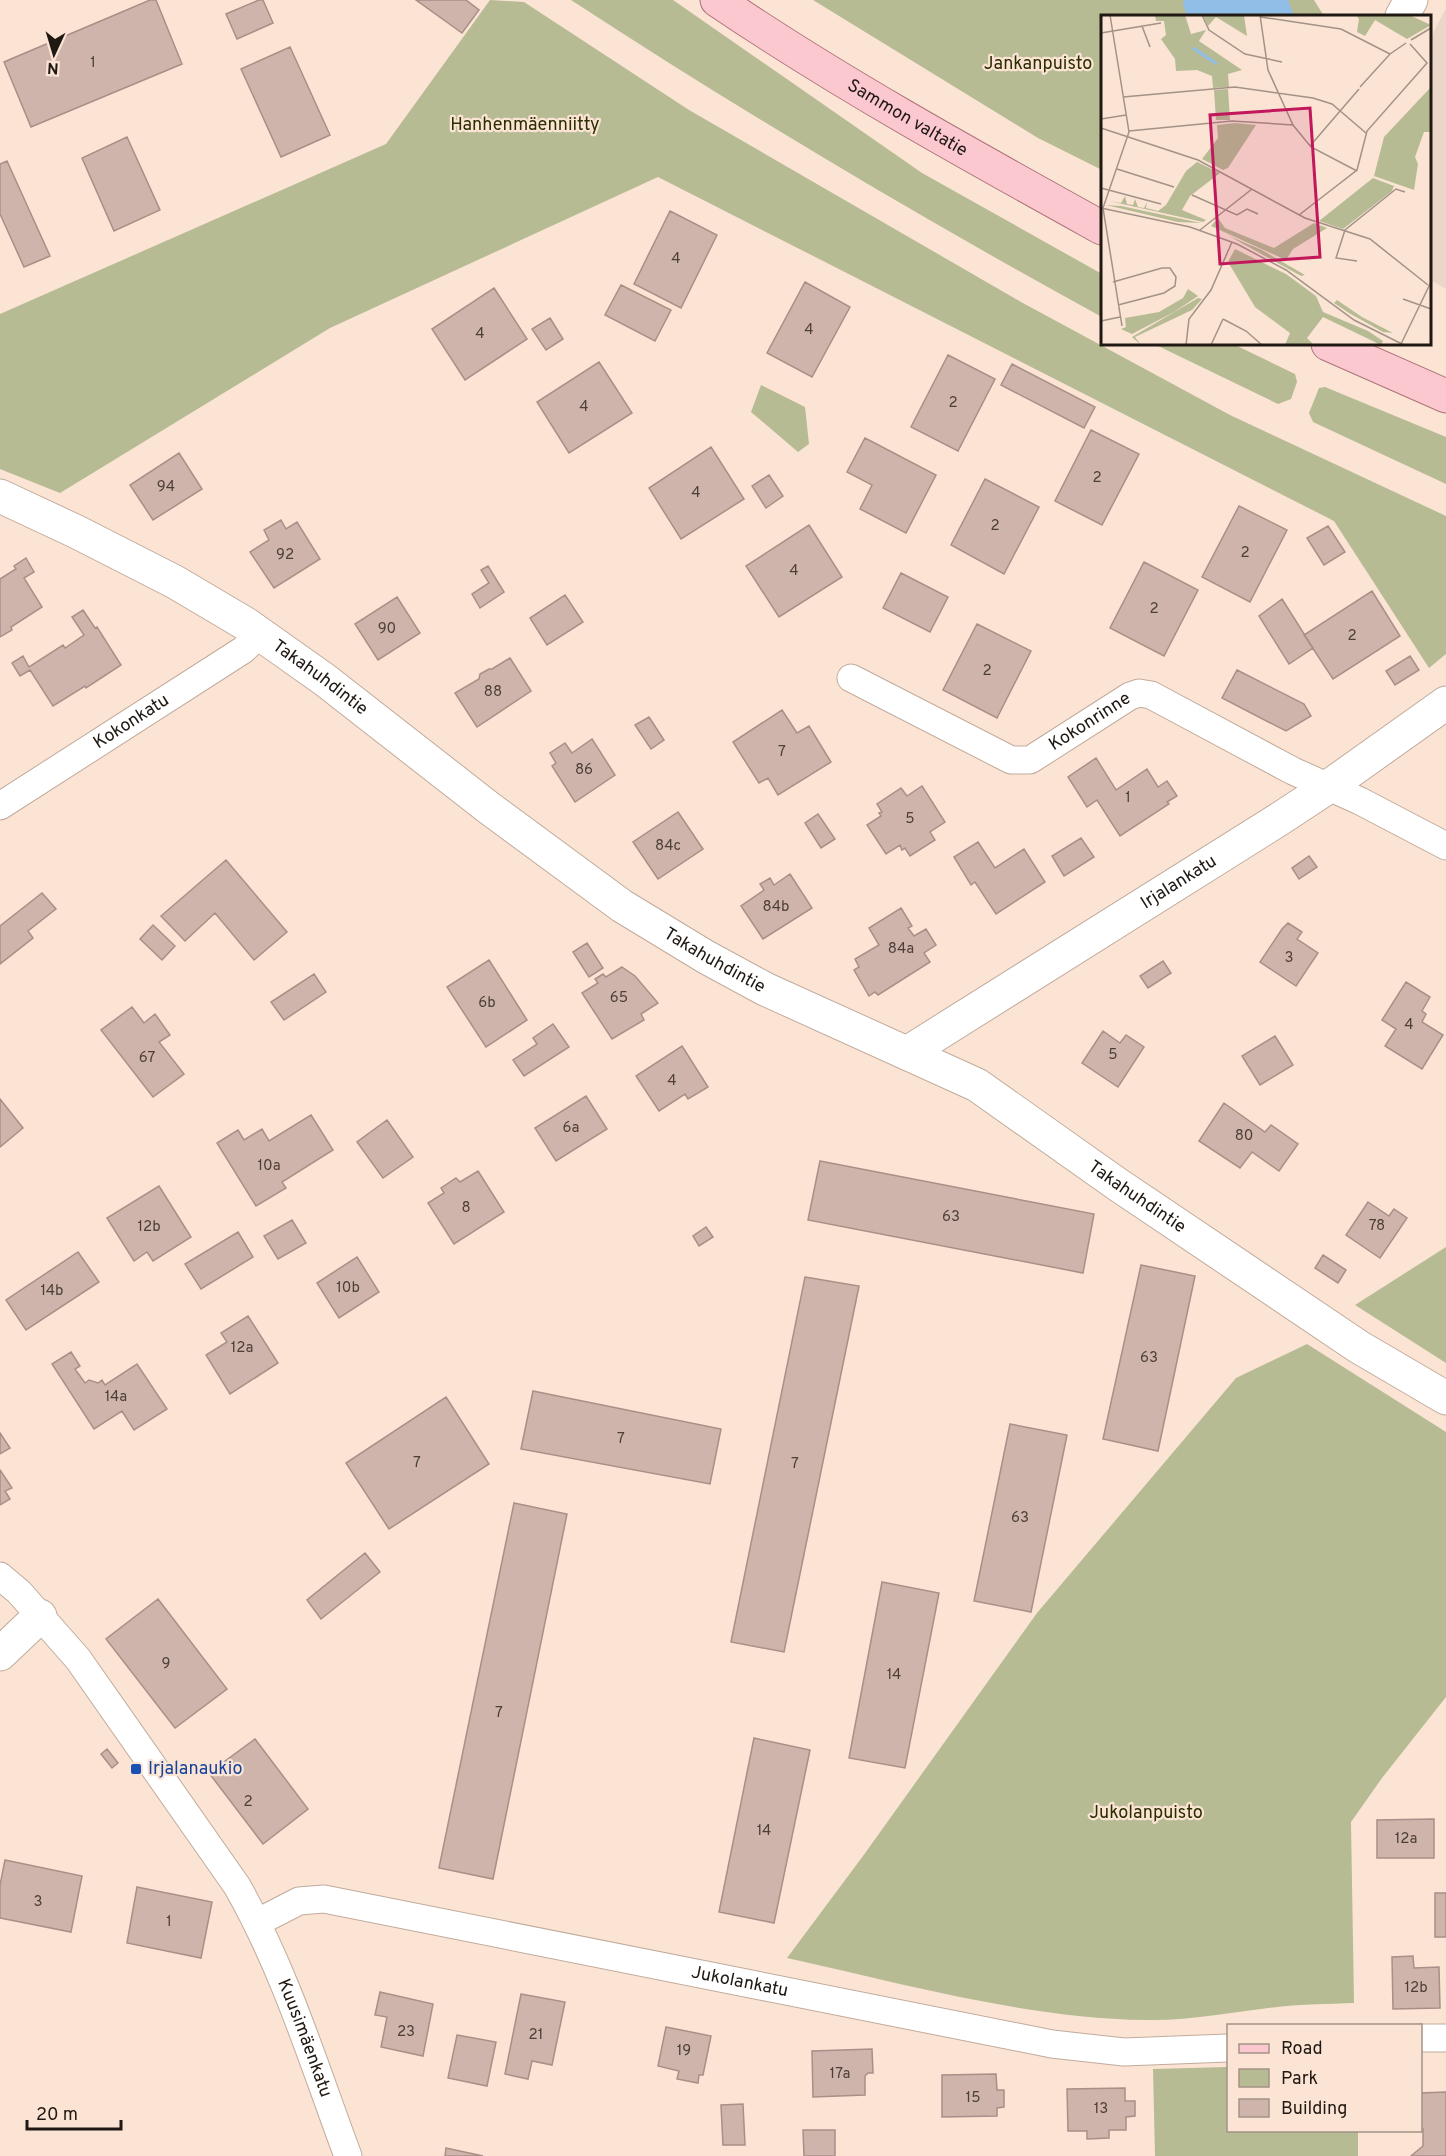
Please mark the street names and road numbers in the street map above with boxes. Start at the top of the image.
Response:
street label: Sammon valtatie [843,74,972,162]
street label: Takahuhdintie [268,635,373,721]
street label: Kokonrinne [1045,687,1135,756]
street label: Kokonkatu [89,689,173,754]
street label: Irjalankatu [1137,850,1221,915]
street label: Takahuhdintie [659,922,769,998]
street label: Takahuhdintie [1084,1156,1190,1239]
street label: Jukolankatu [689,1961,790,2003]
street label: Kuusimäenkatu [272,1976,337,2100]

